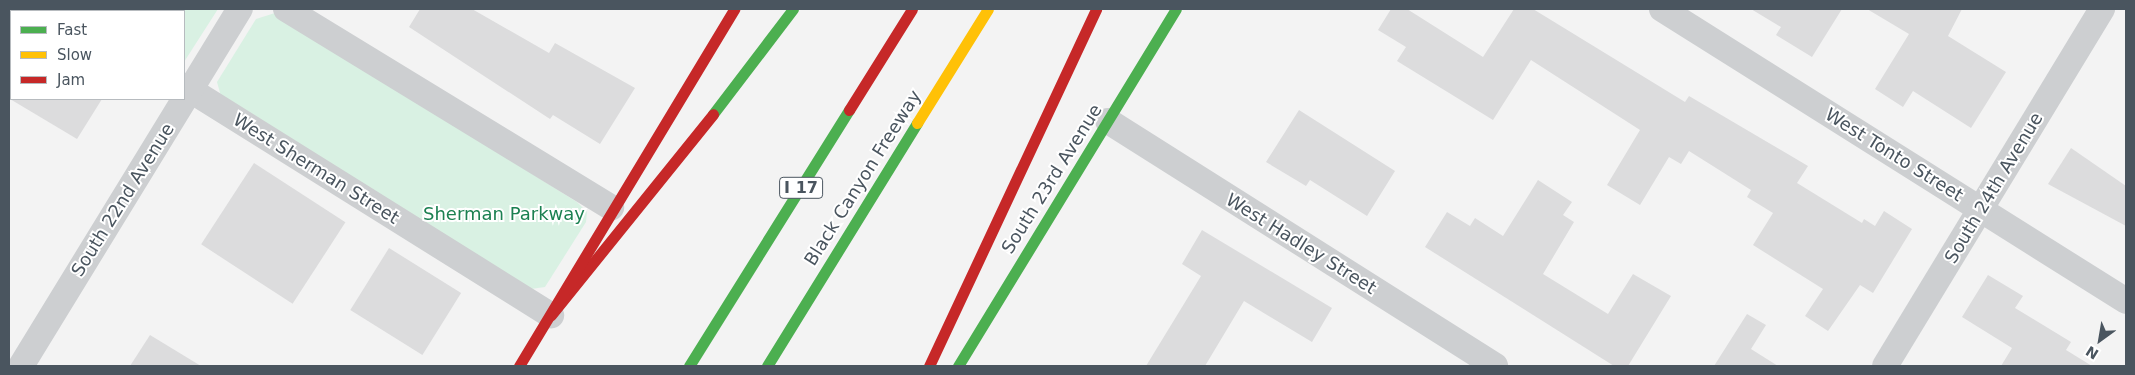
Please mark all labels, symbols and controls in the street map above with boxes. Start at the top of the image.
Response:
legend [10,10,185,100]
text: Fast [57,21,87,39]
text: Slow [57,46,92,64]
text: Jam [57,71,85,89]
street label: Black Canyon Freeway [800,86,926,270]
street label: South 23rd Avenue [997,100,1107,258]
street label: West Tonto Street [1821,104,1967,206]
street label: West Sherman Street [229,109,403,229]
street label: South 24th Avenue [1940,109,2048,267]
street label: South 22nd Avenue [67,119,179,281]
road number: I 17 [778,174,824,202]
street label: West Hadley Street [1222,189,1380,299]
park label: Sherman Parkway [423,203,585,225]
north arrow [2075,315,2125,365]
text: N [2083,343,2101,363]

